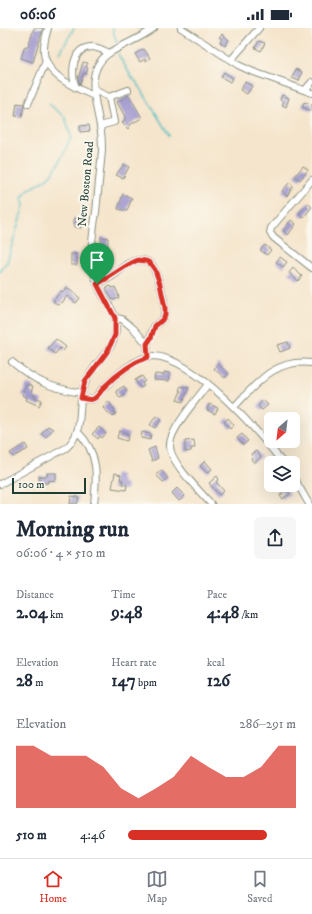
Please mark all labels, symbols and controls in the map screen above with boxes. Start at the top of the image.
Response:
text: 06:06 [20,5,56,24]
street label: New Boston Road [75,141,97,227]
pin [80,243,114,284]
icon: arrive [86,249,108,271]
north arrow [264,412,300,448]
map controls [264,412,300,492]
button: layers [264,456,300,492]
scale bar [12,476,86,495]
text: 100 m [18,478,44,492]
text: Morning run [16,516,129,543]
button: share [254,517,296,559]
text: 06:06 · 4 × 510 m [16,545,106,561]
text: Distance [16,588,54,602]
text: Time [111,588,135,602]
text: Pace [207,588,227,602]
text: 2.04 [16,602,48,624]
text: 9:48 [111,602,143,624]
text: 4:48 [207,602,239,624]
text: km [48,608,64,622]
text: /km [239,608,258,622]
text: Elevation [16,656,59,670]
text: Heart rate [111,656,156,670]
text: kcal [207,656,225,670]
text: 28 [16,670,33,692]
text: 147 [111,670,136,692]
text: 126 [207,670,230,692]
text: m [33,676,43,690]
text: bpm [136,676,157,690]
text: Elevation [16,716,66,732]
text: 286–291 m [239,716,296,732]
text: 510 m [16,827,47,843]
text: 4:46 [80,827,105,843]
tab: Home [40,868,67,906]
tab: Map [146,868,168,906]
tab: Saved [247,868,272,906]

